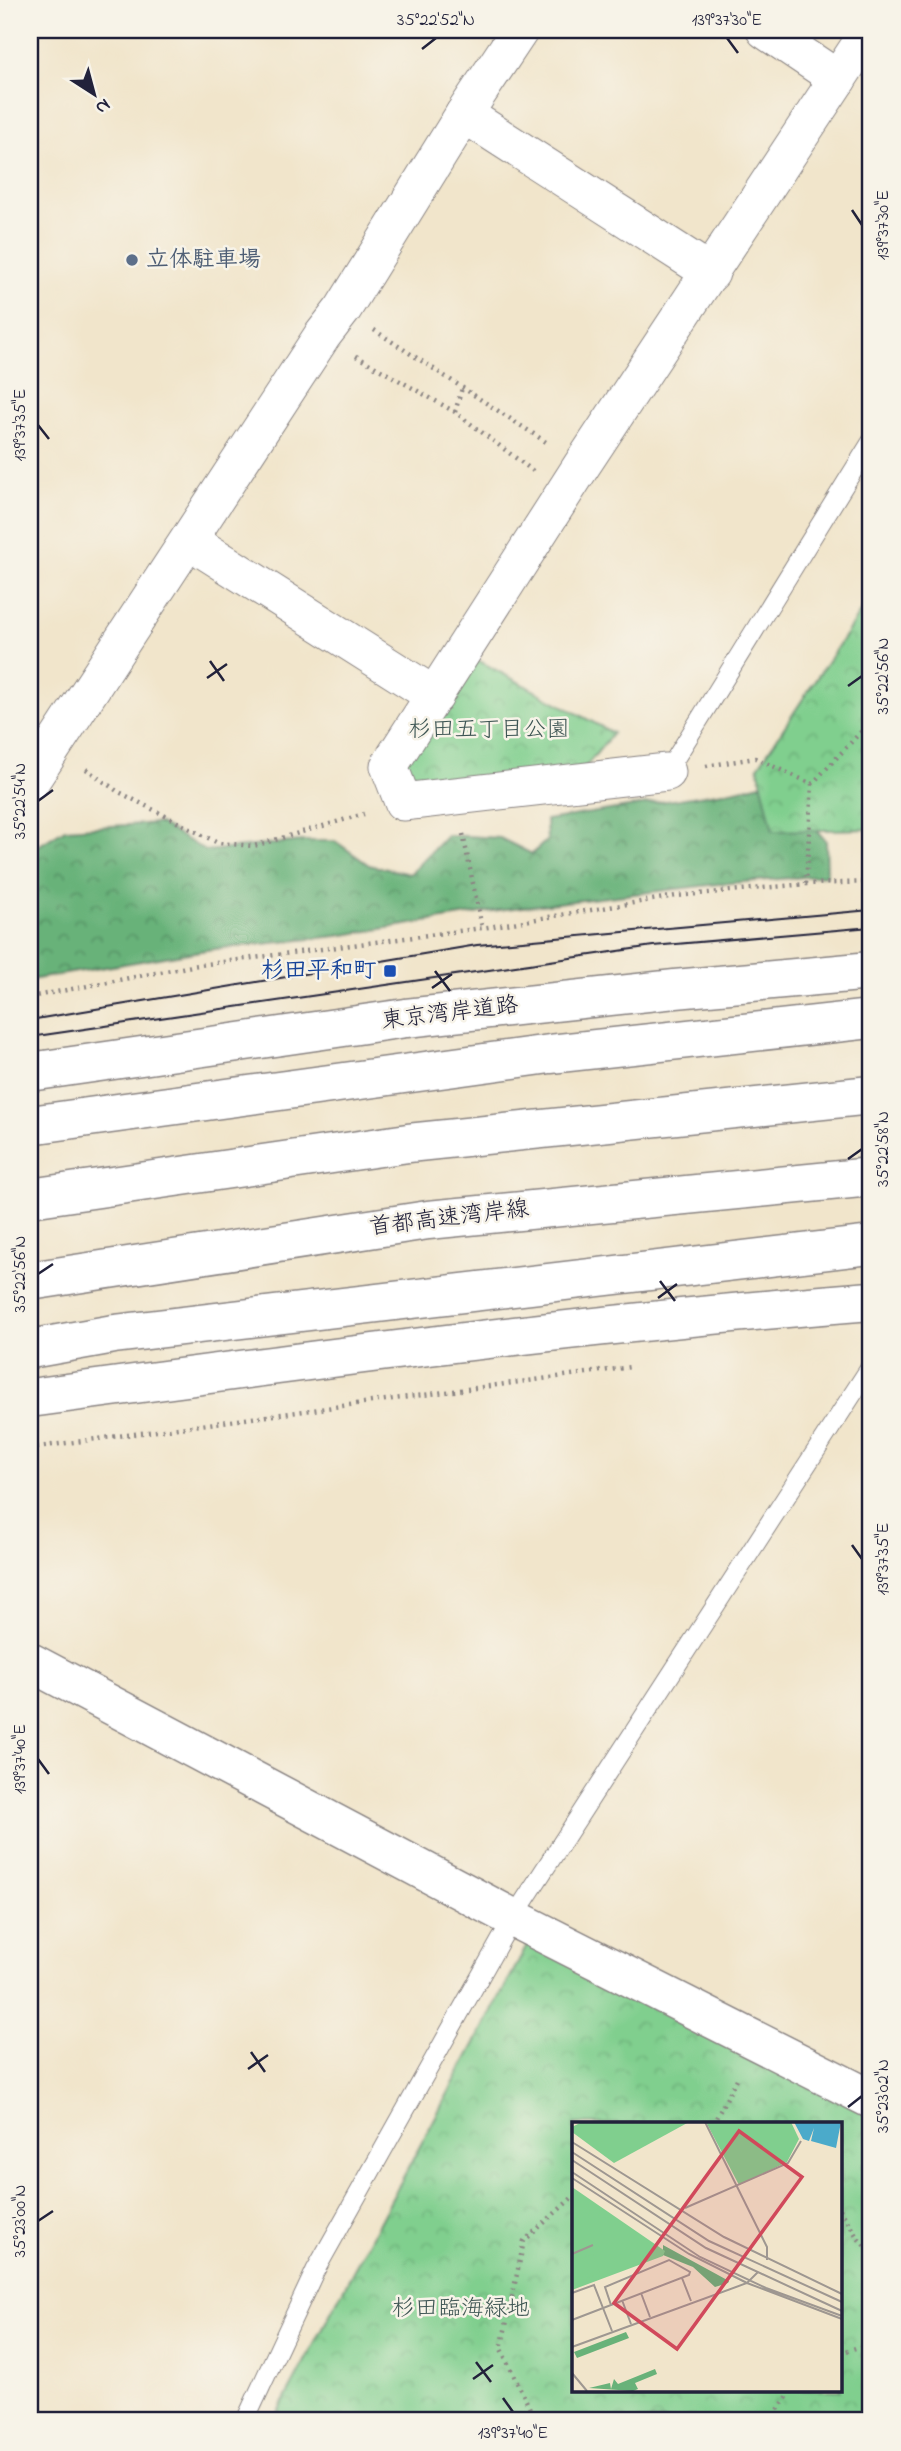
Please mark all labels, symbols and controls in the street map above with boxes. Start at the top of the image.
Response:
text: 35°22'52"N [397,8,475,34]
text: 139°37'30"E [692,8,762,34]
north arrow [60,60,130,130]
text: N [89,91,116,121]
text: 139°37'30"E [871,190,897,260]
place label: 立体駐車場 [146,244,261,277]
marker: 立体駐車場 [124,252,140,268]
text: 139°37'35"E [8,388,34,462]
text: 35°22'56"N [871,638,897,714]
park label: 杉田五丁目公園 [409,714,570,747]
text: 35°22'54"N [8,763,34,839]
place label: 杉田平和町 [261,955,376,988]
marker: 杉田平和町 [382,963,398,979]
street label: 東京湾岸道路 [380,989,520,1039]
text: 35°22'58"N [871,1111,897,1187]
street label: 首都高速湾岸線 [367,1193,531,1245]
text: 35°22'56"N [8,1236,34,1312]
text: 139°37'35"E [871,1522,897,1596]
text: 139°37'40"E [8,1724,34,1794]
text: 35°23'02"N [871,2059,897,2133]
inset map [572,2122,842,2392]
text: 35°23'00"N [8,2185,34,2257]
park label: 杉田臨海緑地 [392,2293,530,2326]
text: 139°37'40"E [478,2421,548,2447]

